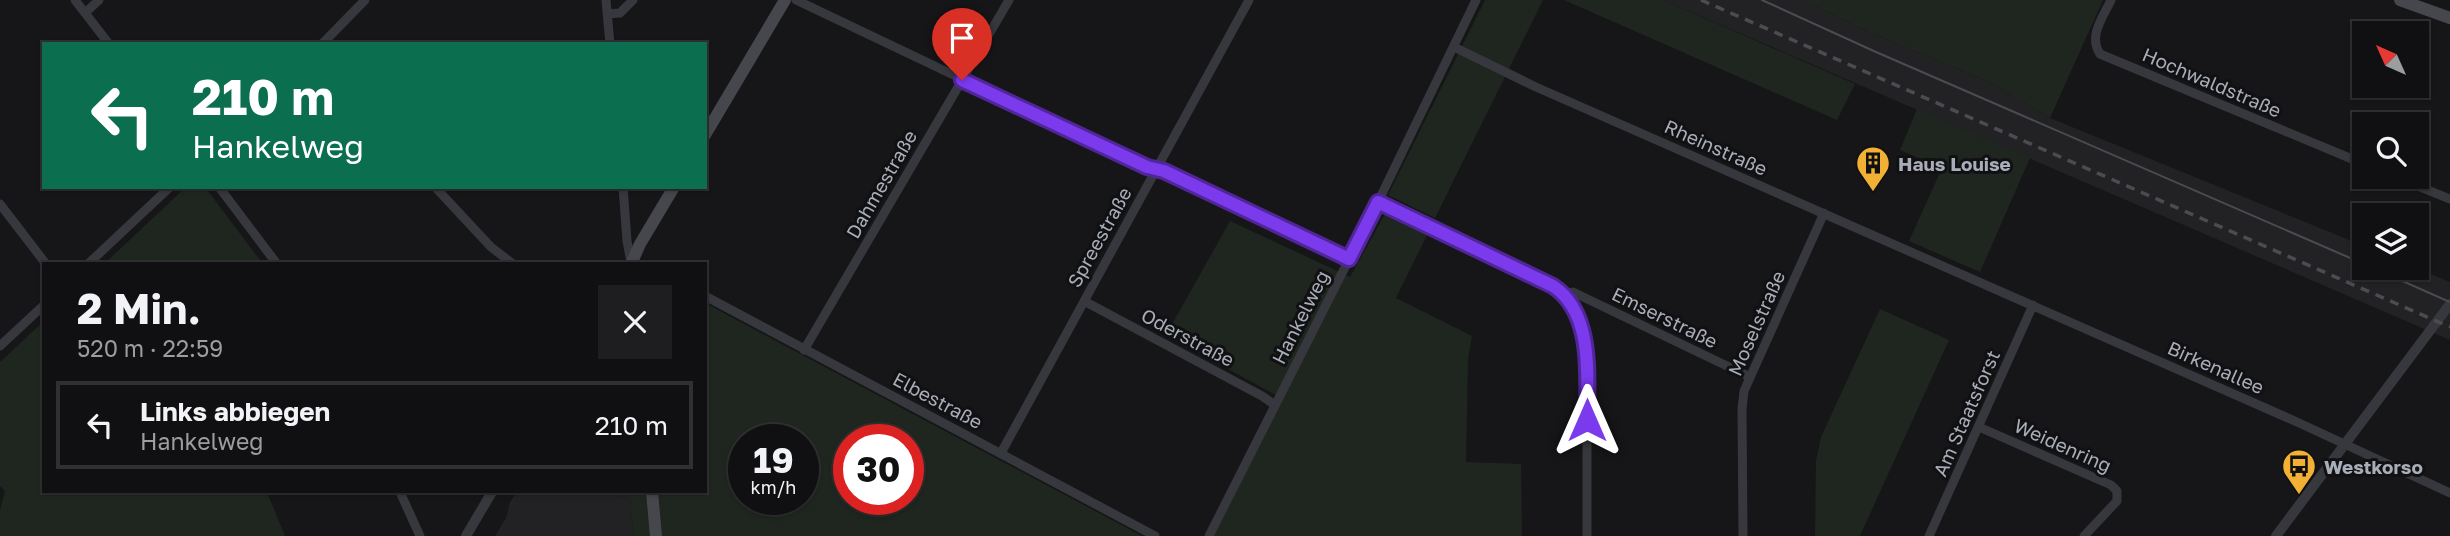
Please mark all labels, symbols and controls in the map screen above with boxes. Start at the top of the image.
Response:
pin [932,8,992,80]
icon: arrive [943,19,981,57]
north arrow [2352,21,2429,98]
map controls [2352,21,2429,280]
street label: Hochwaldstraße [2139,42,2285,122]
text: 210 m [192,67,334,126]
icon: left [77,70,168,161]
button: search [2352,112,2429,189]
street label: Rheinstraße [1661,114,1771,180]
street label: Dahmestraße [841,126,921,242]
text: Hankelweg [192,127,364,165]
building icon: Haus Louise [1854,144,1892,193]
place label: Haus Louise [1898,152,2011,175]
street label: Spreestraße [1062,183,1136,291]
button: layers [2352,203,2429,280]
street label: Hankelweg [1267,266,1333,368]
street label: Moselstraße [1723,267,1789,379]
street label: Emserstraße [1608,282,1722,352]
text: 2 Min. [77,283,201,333]
button: close [598,285,672,359]
street label: Oderstraße [1138,303,1238,371]
text: 520 m · 22:59 [77,334,223,362]
street label: Birkenallee [2164,336,2268,398]
street label: Am Staatsforst [1928,346,2004,480]
street label: Elbestraße [889,367,987,433]
position arrow [1550,383,1624,457]
text: Links abbiegen [140,396,330,427]
icon: left [81,406,119,444]
text: 210 m [595,410,668,441]
street label: Weidenring [2011,413,2115,477]
speed limit sign: 30 [833,424,924,515]
text: Hankelweg [140,427,264,455]
text: 19 [753,439,794,481]
bus stop icon: Westkorso [2280,447,2318,496]
place label: Westkorso [2324,455,2423,478]
text: km/h [751,476,796,498]

